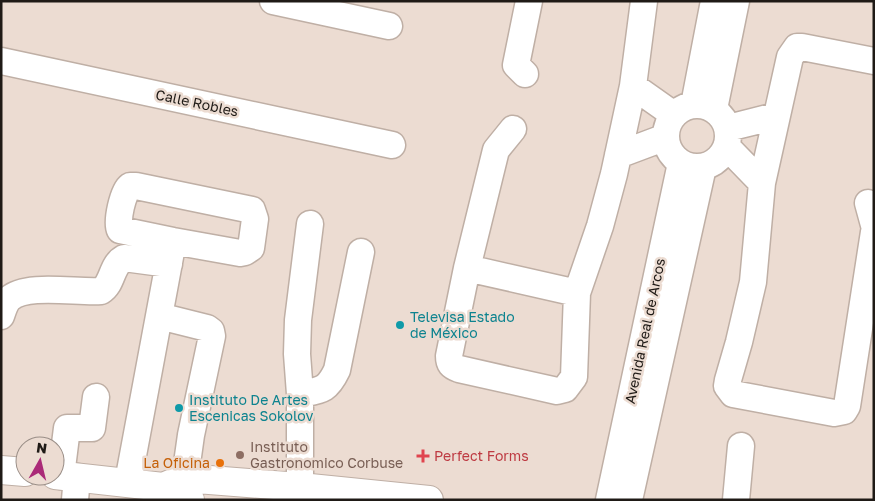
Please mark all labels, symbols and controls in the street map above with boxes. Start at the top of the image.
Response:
street label: Calle Robles [154,85,240,120]
street label: Avenida Real de Arcos [621,257,668,405]
place label: Televisa Estado de México [410,308,515,341]
marker: Televisa Estado de México [394,319,406,331]
place label: Instituto De Artes Escenicas Sokolov [189,391,313,424]
marker: Instituto De Artes Escenicas Sokolov [173,402,185,414]
north arrow [15,436,65,486]
text: N [35,438,48,457]
place label: Instituto Gastronomico Corbuse [250,438,403,471]
place label: Perfect Forms [434,447,529,464]
marker: Instituto Gastronomico Corbuse [234,449,246,461]
marker: Perfect Forms [416,449,430,463]
place label: La Oficina [143,454,210,471]
marker: La Oficina [214,457,226,469]

